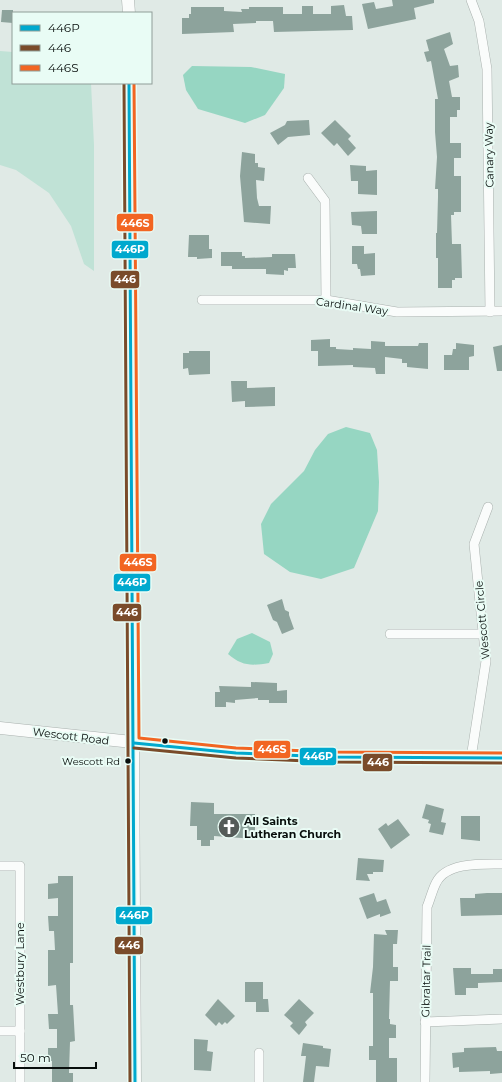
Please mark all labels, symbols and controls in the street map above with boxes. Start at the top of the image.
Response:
legend [12,12,152,84]
text: 446P [48,20,80,35]
text: 446 [48,40,71,55]
text: 446S [48,60,79,75]
street label: Canary Way [481,122,497,188]
line badge: 446S [116,213,154,232]
text: 446S [120,216,150,230]
line badge: 446P [111,240,149,259]
text: 446P [115,242,145,256]
line badge: 446 [110,270,140,289]
text: 446 [114,272,136,286]
street label: Cardinal Way [315,294,389,318]
line badge: 446S [119,553,157,572]
text: 446S [123,555,153,569]
line badge: 446P [113,573,151,592]
text: 446P [117,575,147,589]
street label: Wescott Circle [472,580,492,660]
line badge: 446 [112,603,142,622]
text: 446 [116,605,138,619]
street label: Wescott Road [32,724,110,748]
unlabelled marker [160,736,170,746]
line badge: 446S [253,740,291,759]
text: 446S [257,742,287,756]
line badge: 446P [299,747,337,766]
text: 446P [303,749,333,763]
line badge: 446 [362,753,393,772]
place label: Wescott Rd [62,755,120,768]
text: 446 [367,755,389,769]
marker: Wescott Rd [123,756,133,766]
church icon: All Saints Lutheran Church [216,814,242,840]
place label: All Saints Lutheran Church [243,814,341,841]
line badge: 446P [115,906,153,925]
text: 446P [119,908,149,922]
street label: Westbury Lane [13,922,27,1006]
line badge: 446 [114,936,144,955]
text: 446 [118,938,140,952]
street label: Gibraltar Trail [418,944,434,1018]
scale bar [14,1044,96,1070]
text: 50 m [20,1050,51,1065]

